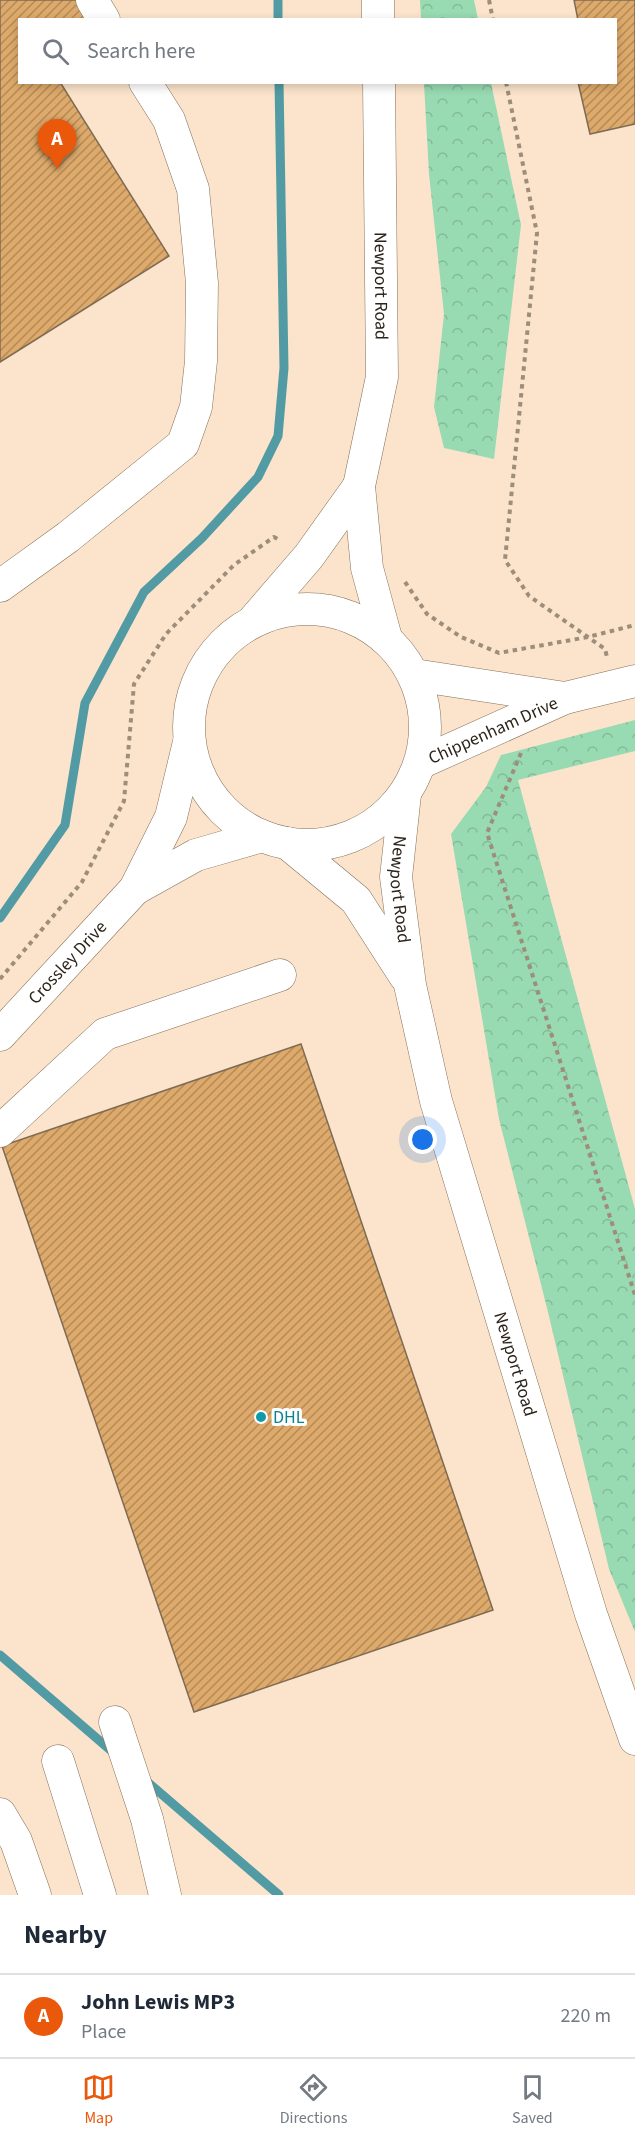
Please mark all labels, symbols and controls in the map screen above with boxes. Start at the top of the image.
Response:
search box [18,18,617,84]
icon: search [39,35,72,68]
text: Search here [87,35,195,67]
pin: A [38,120,76,169]
street label: Newport Road [368,232,394,340]
street label: Chippenham Drive [424,690,562,770]
street label: Newport Road [383,834,417,945]
street label: Crossley Drive [22,915,112,1010]
your location [408,1125,437,1154]
street label: Newport Road [488,1309,543,1419]
place label: DHL [273,1405,305,1430]
marker: DHL [254,1410,268,1424]
text: Nearby [24,1916,107,1953]
text: John Lewis MP3 [81,1986,235,2018]
text: A [38,2002,49,2030]
text: 220 m [561,2002,611,2030]
text: Place [81,2018,126,2046]
tab: Map [82,2071,115,2129]
tab: Directions [280,2071,347,2129]
tab: Saved [512,2071,553,2129]

